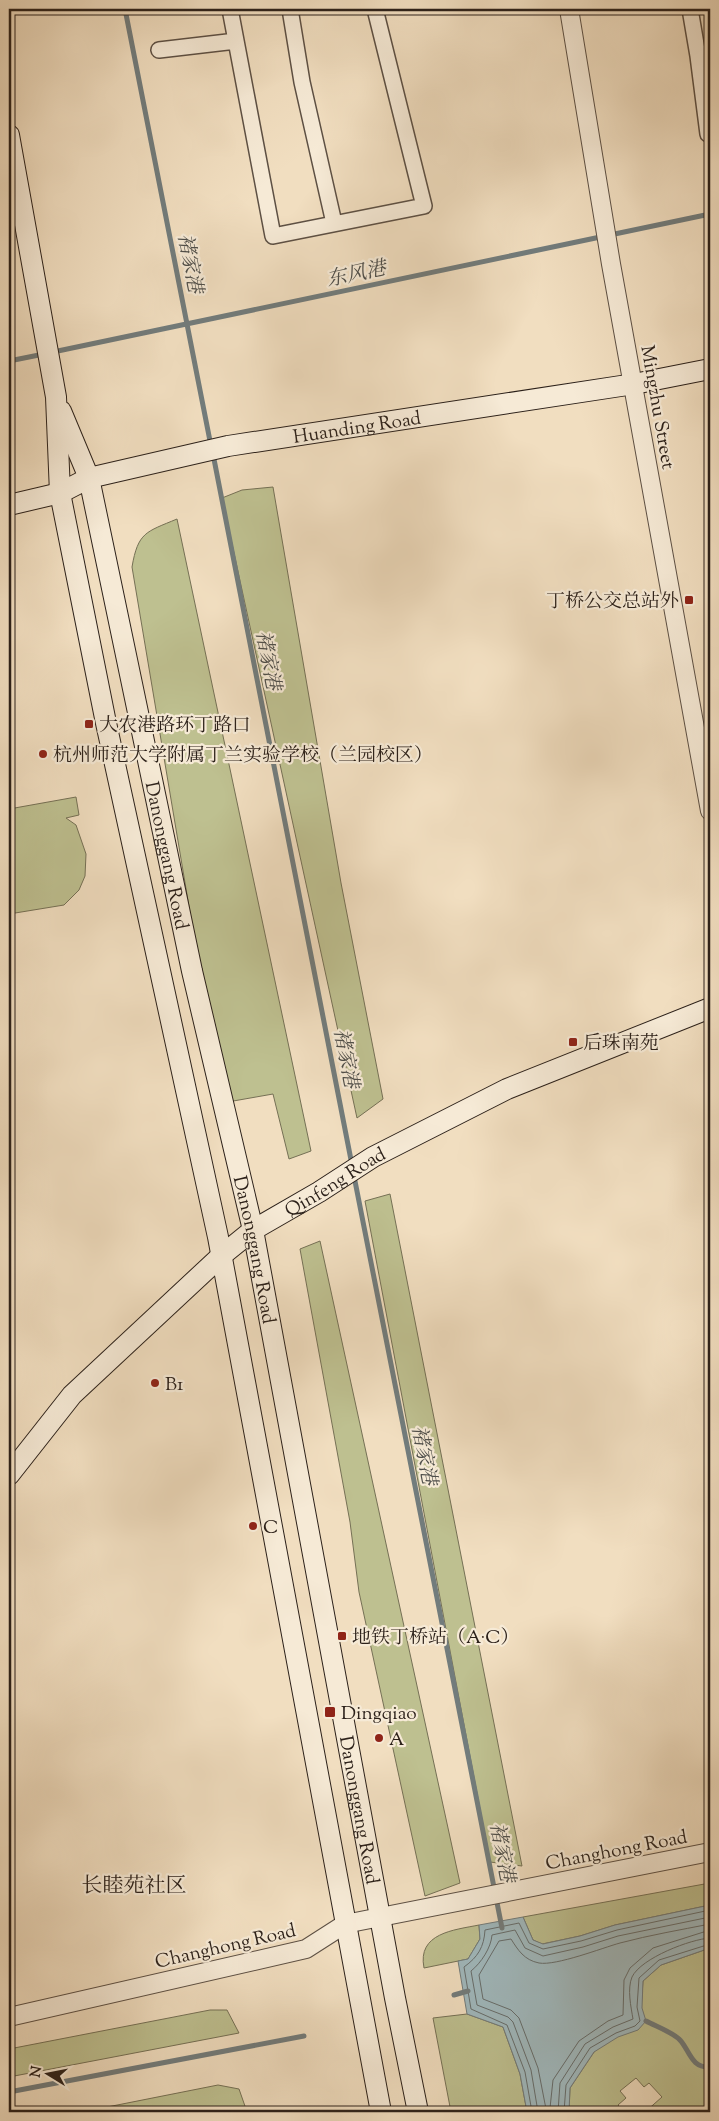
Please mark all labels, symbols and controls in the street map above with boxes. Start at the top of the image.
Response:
water label: 褚家港 [169,231,209,299]
water label: 东风港 [324,254,392,296]
street label: Mingzhu Street [632,343,681,472]
street label: Huanding Road [291,406,423,452]
place label: 丁桥公交总站外 [546,589,679,616]
marker: 丁桥公交总站外 [683,594,695,606]
water label: 褚家港 [247,628,287,696]
place label: 大农港路环丁路口 [99,713,251,740]
marker: 大农港路环丁路口 [83,718,95,730]
place label: 杭州师范大学附属丁兰实验学校（兰园校区） [53,743,433,770]
marker: 杭州师范大学附属丁兰实验学校（兰园校区） [37,748,49,760]
street label: Danonggang Road [137,779,194,933]
water label: 褚家港 [325,1026,365,1094]
place label: 后珠南苑 [583,1031,659,1058]
marker: 后珠南苑 [567,1036,579,1048]
street label: Qinfeng Road [280,1142,391,1225]
street label: Danonggang Road [225,1173,281,1327]
place label: B1 [165,1372,184,1399]
marker: B1 [149,1377,161,1389]
water label: 褚家港 [403,1423,443,1491]
place label: C [263,1515,278,1542]
marker: C [247,1520,259,1532]
place label: 地铁丁桥站（A·C） [352,1625,520,1652]
marker: 地铁丁桥站（A·C） [336,1630,348,1642]
place label: Dingqiao [341,1701,417,1728]
marker: Dingqiao [323,1705,337,1719]
place label: A [389,1727,405,1754]
marker: A [373,1732,385,1744]
street label: Danonggang Road [331,1734,385,1887]
water label: 褚家港 [481,1820,521,1888]
street label: Changhong Road [543,1824,690,1878]
district label: 长睦苑社区 [82,1872,187,1902]
street label: Changhong Road [152,1918,299,1977]
north arrow [22,2048,72,2098]
text: N [26,2065,48,2079]

